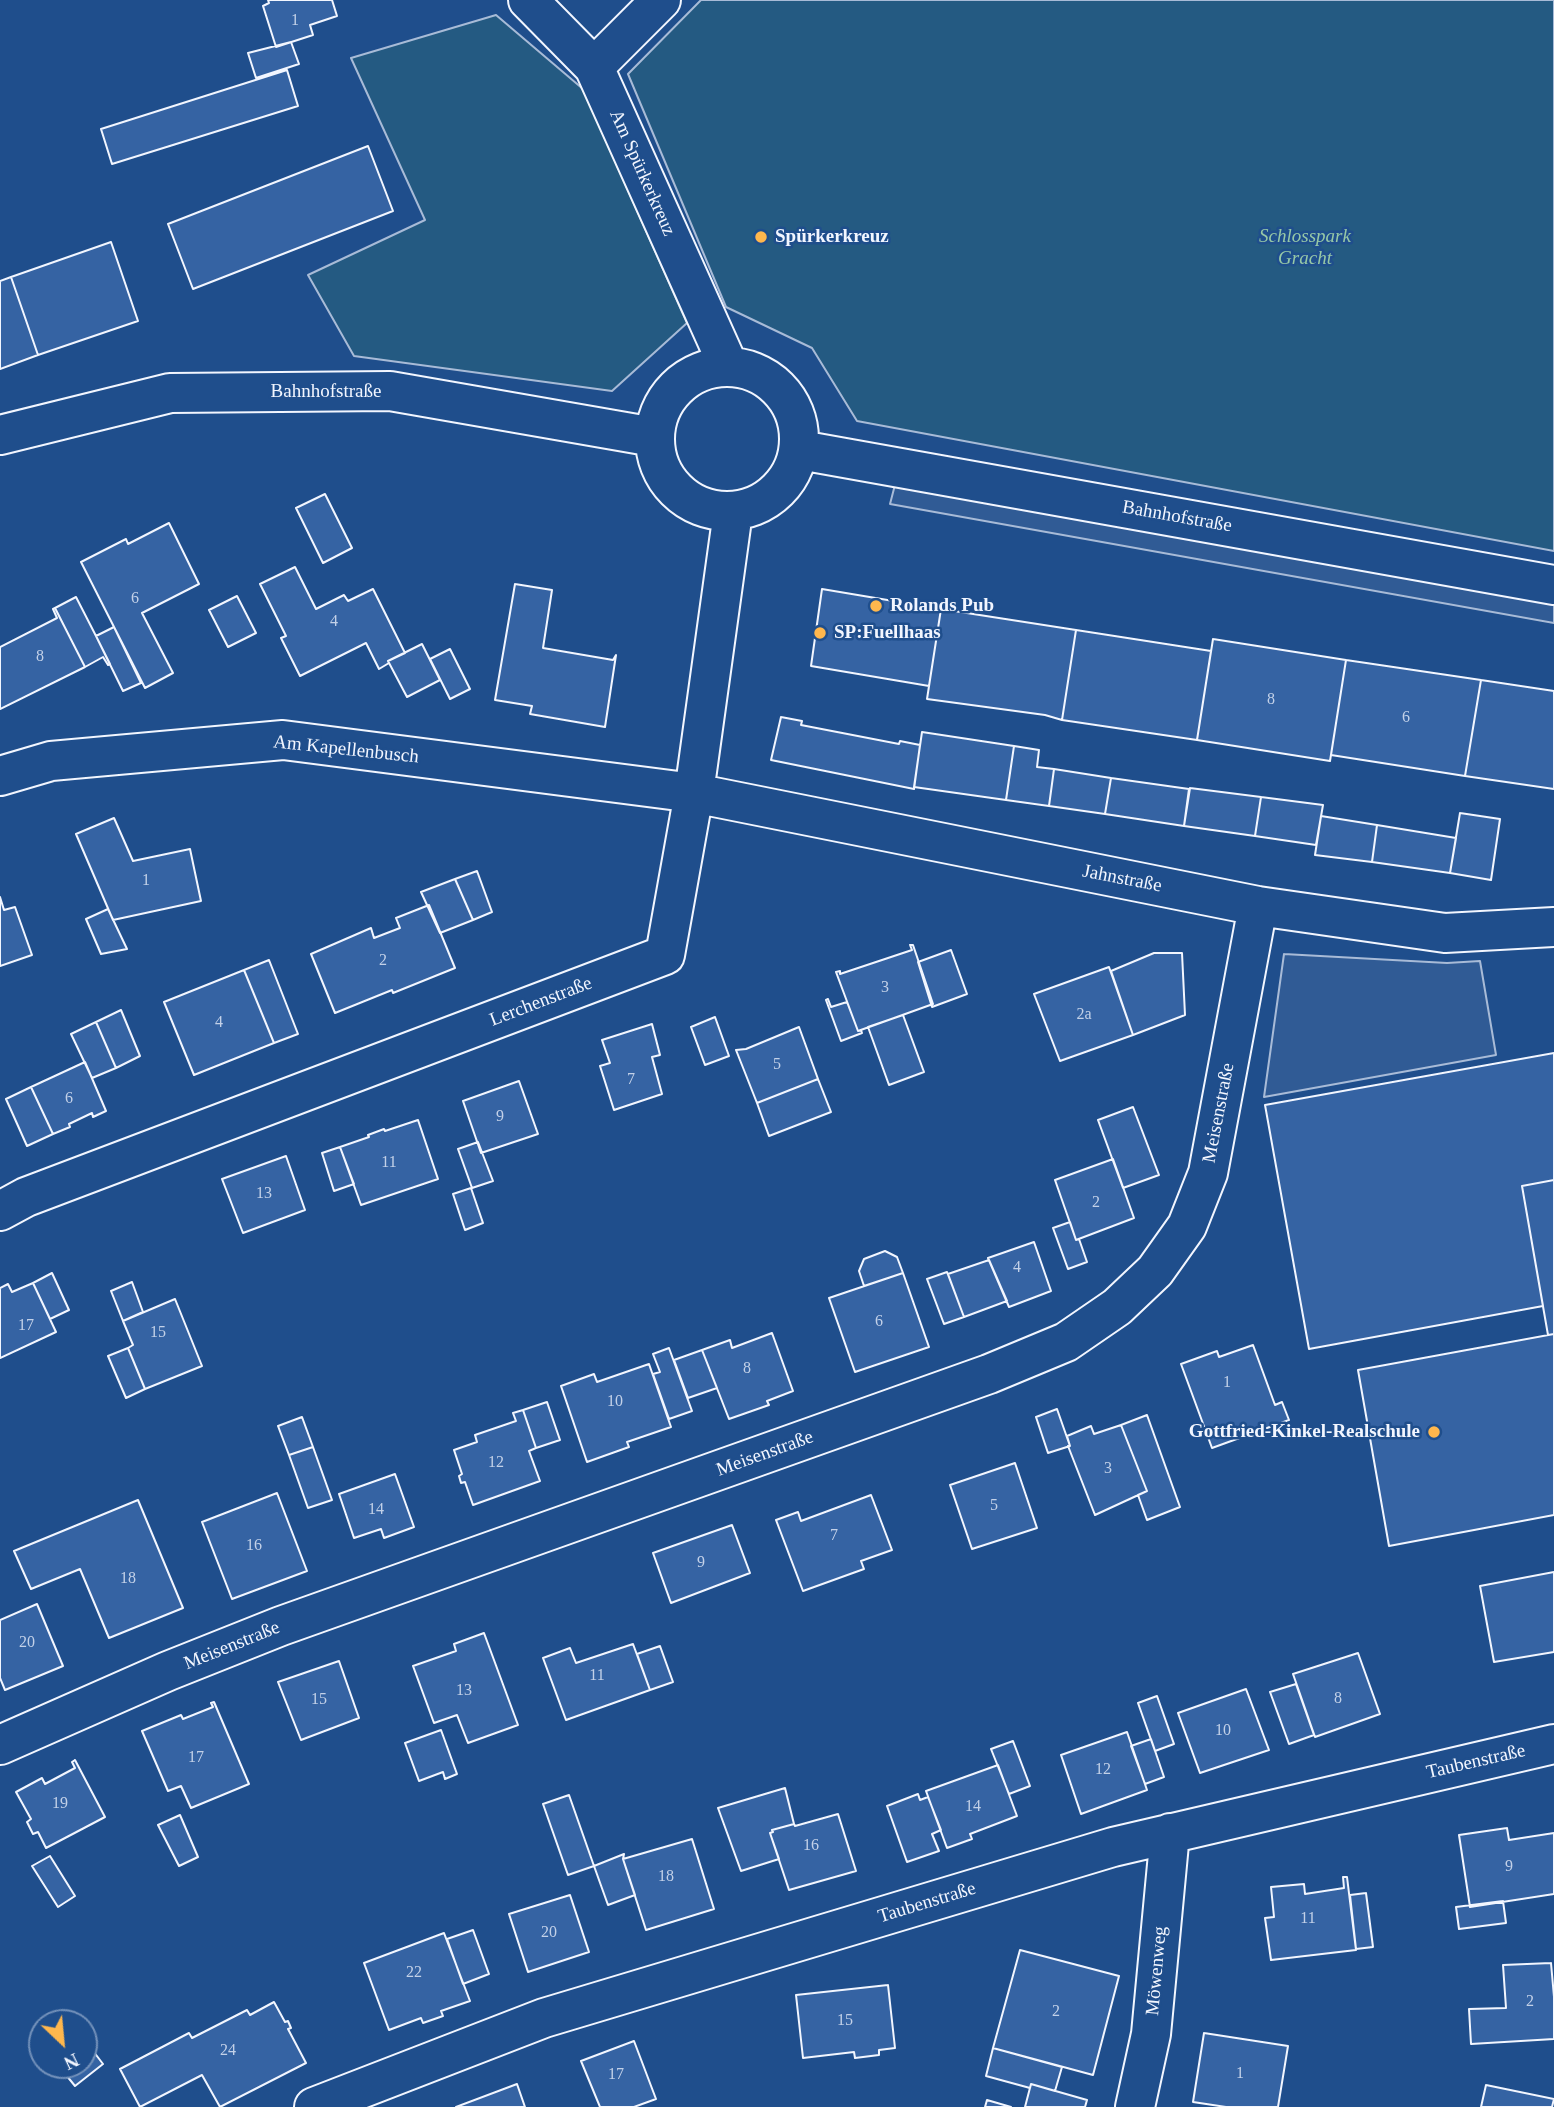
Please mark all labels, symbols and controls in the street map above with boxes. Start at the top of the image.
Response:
house number: 1 [291,11,299,31]
street label: Am Spürkerkreuz [604,106,680,240]
place label: Spürkerkreuz [775,226,889,248]
park label: Schlosspark Gracht [1259,226,1351,270]
marker: Spürkerkreuz [753,229,769,245]
street label: Bahnhofstraße [271,381,381,403]
street label: Bahnhofstraße [1120,496,1234,538]
house number: 6 [131,589,139,609]
place label: Rolands Pub [890,595,994,617]
marker: Rolands Pub [868,598,884,614]
house number: 4 [330,612,338,632]
place label: SP:Fuellhaas [834,622,941,644]
marker: SP:Fuellhaas [812,625,828,641]
house number: 8 [36,647,44,667]
house number: 8 [1267,690,1275,710]
house number: 6 [1402,708,1410,728]
street label: Am Kapellenbusch [272,731,420,769]
street label: Jahnstraße [1080,860,1164,898]
house number: 1 [142,871,150,891]
house number: 2 [379,951,387,971]
street label: Lerchenstraße [487,972,595,1032]
house number: 3 [881,978,889,998]
house number: 2a [1076,1005,1092,1025]
house number: 4 [215,1013,223,1033]
house number: 5 [773,1055,781,1075]
street label: Meisenstraße [1198,1061,1240,1165]
house number: 7 [627,1070,635,1090]
house number: 6 [65,1089,73,1109]
house number: 9 [496,1107,504,1127]
house number: 11 [381,1153,397,1173]
house number: 13 [256,1184,272,1204]
house number: 2 [1092,1193,1100,1213]
house number: 4 [1013,1258,1021,1278]
house number: 6 [875,1312,883,1332]
house number: 17 [18,1316,34,1336]
house number: 15 [150,1323,166,1343]
house number: 8 [743,1359,751,1379]
house number: 1 [1223,1373,1231,1393]
house number: 10 [607,1392,623,1412]
place label: Gottfried-Kinkel-Realschule [1189,1421,1420,1443]
marker: Gottfried-Kinkel-Realschule [1426,1424,1442,1440]
street label: Meisenstraße [714,1426,816,1482]
house number: 12 [488,1453,504,1473]
house number: 3 [1104,1459,1112,1479]
house number: 5 [990,1496,998,1516]
house number: 14 [368,1500,384,1520]
house number: 7 [830,1526,838,1546]
house number: 16 [246,1536,262,1556]
house number: 9 [697,1553,705,1573]
house number: 18 [120,1569,136,1589]
street label: Meisenstraße [181,1616,283,1676]
house number: 20 [19,1633,35,1653]
house number: 11 [589,1666,605,1686]
house number: 13 [456,1681,472,1701]
house number: 8 [1334,1689,1342,1709]
house number: 15 [311,1690,327,1710]
house number: 10 [1215,1721,1231,1741]
street label: Taubenstraße [1424,1740,1528,1784]
house number: 17 [188,1748,204,1768]
house number: 12 [1095,1760,1111,1780]
house number: 19 [52,1794,68,1814]
house number: 14 [965,1797,981,1817]
house number: 16 [803,1836,819,1856]
house number: 9 [1505,1857,1513,1877]
house number: 18 [658,1867,674,1887]
street label: Taubenstraße [875,1877,979,1929]
house number: 11 [1300,1909,1316,1929]
house number: 20 [541,1923,557,1943]
street label: Möwenweg [1142,1925,1172,2017]
house number: 22 [406,1963,422,1983]
house number: 2 [1526,1992,1534,2012]
house number: 2 [1052,2002,1060,2022]
north arrow [28,2009,98,2079]
house number: 15 [837,2011,853,2031]
house number: 24 [220,2041,236,2061]
text: N [61,2049,82,2074]
house number: 1 [1236,2064,1244,2084]
house number: 17 [608,2065,624,2085]

